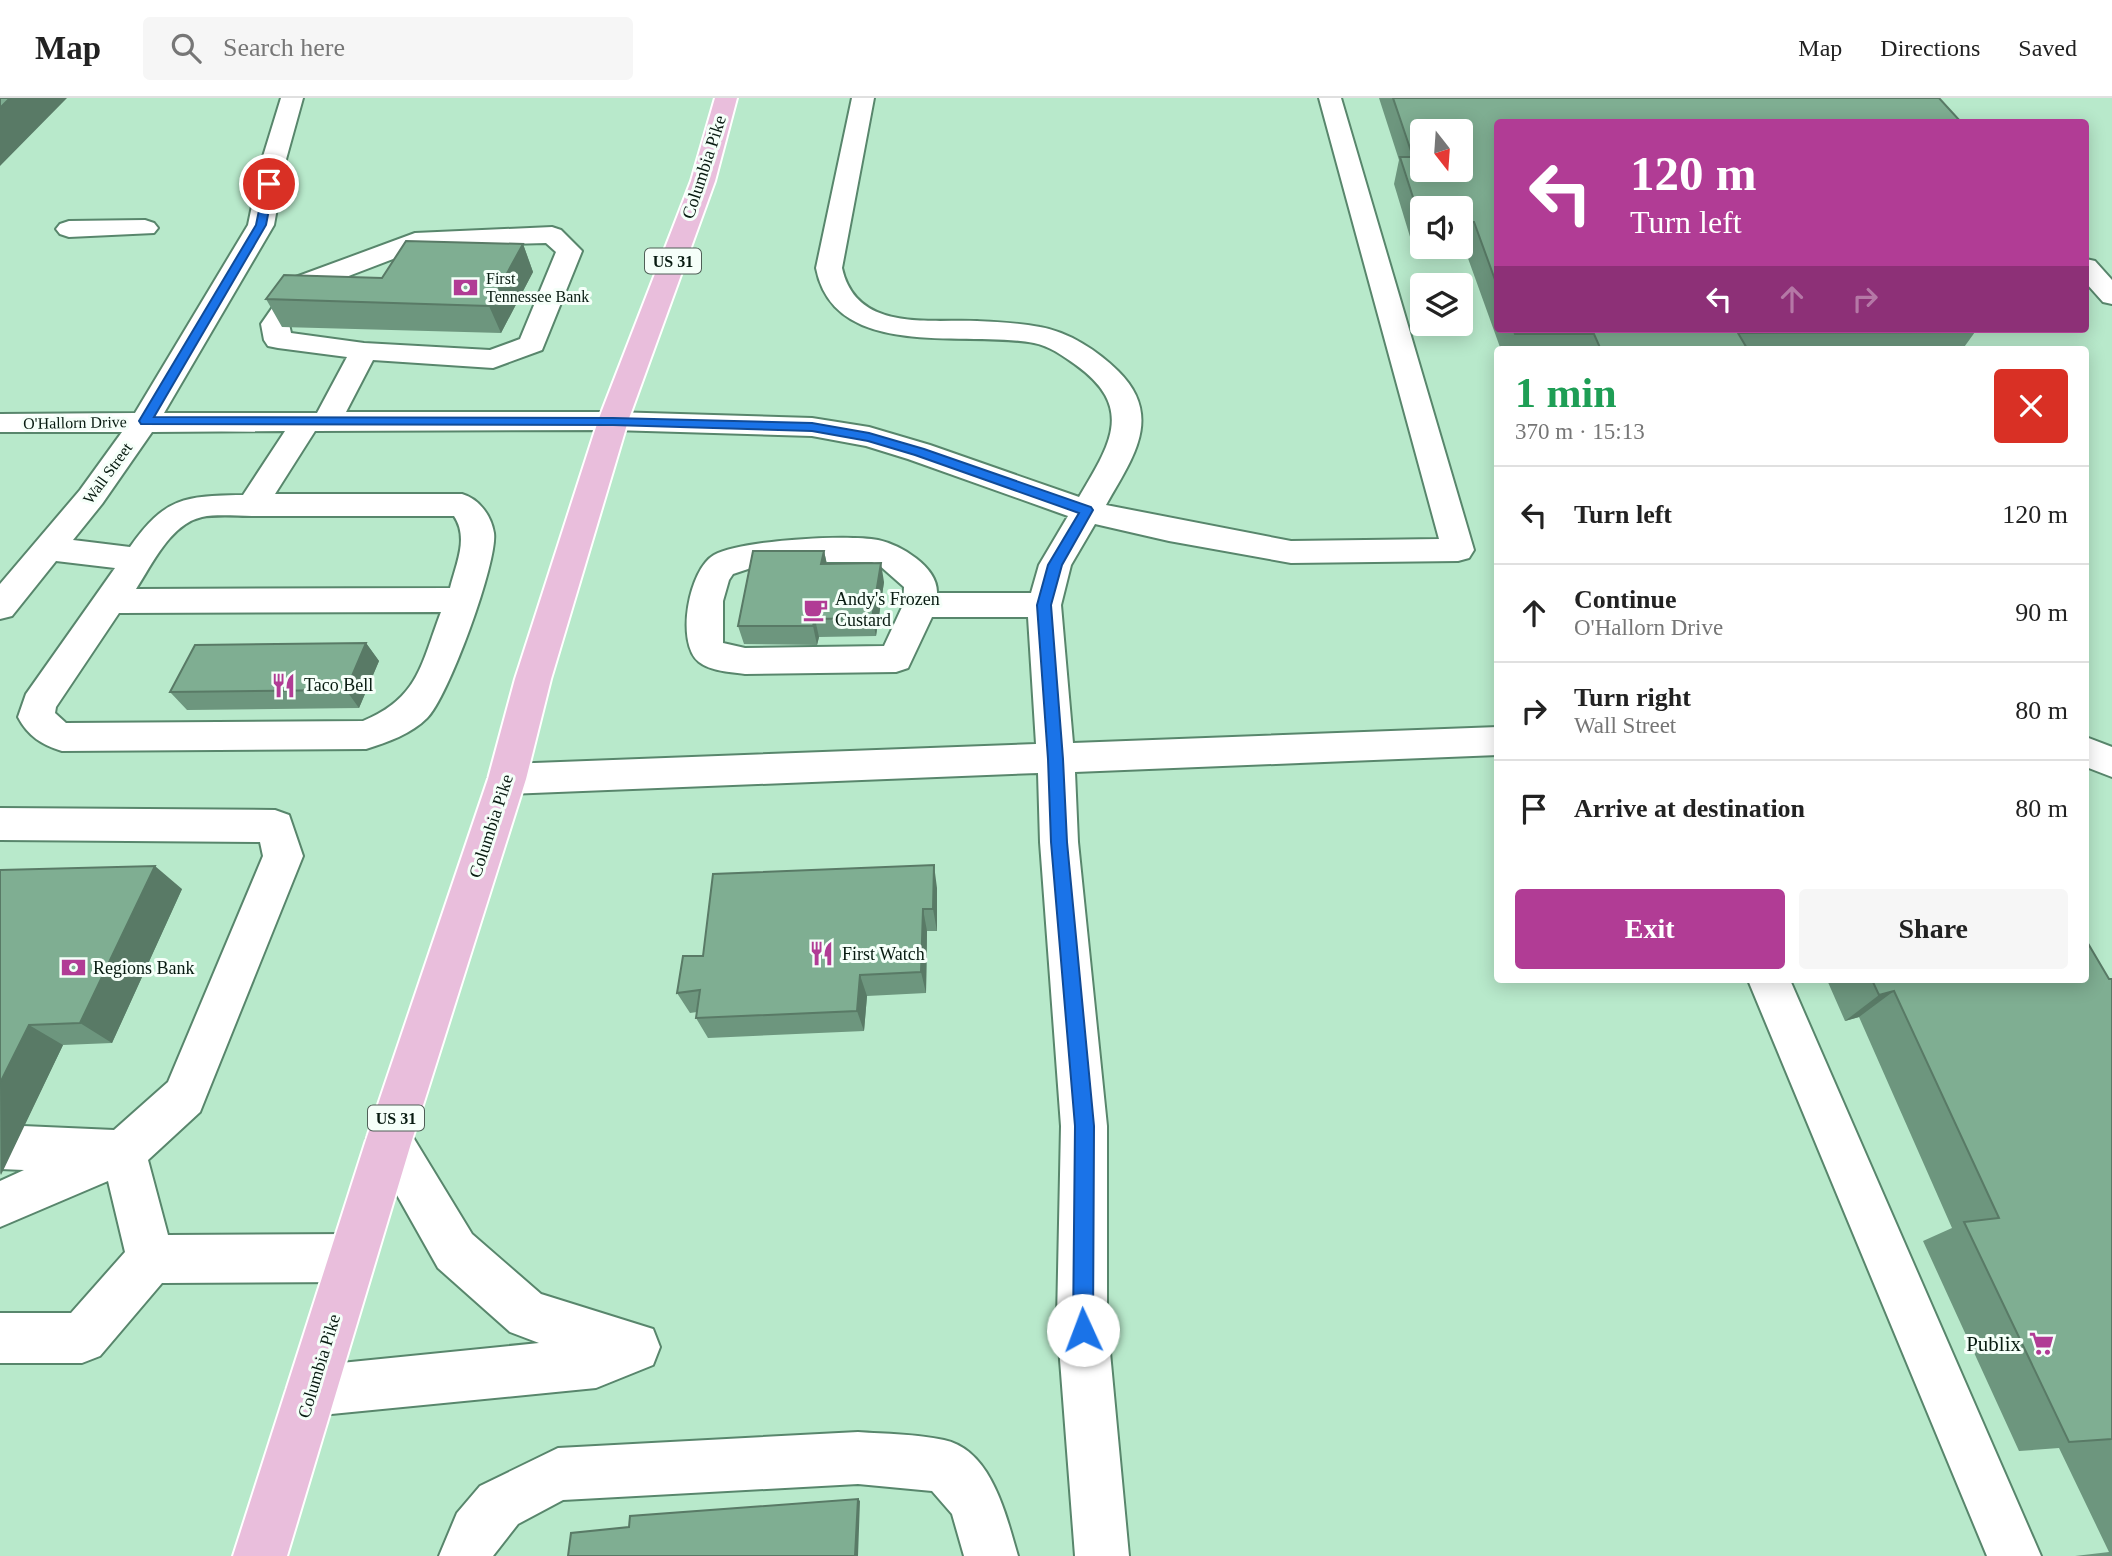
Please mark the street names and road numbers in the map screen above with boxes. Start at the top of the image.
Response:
street label: Columbia Pike [678,113,730,221]
road number: US 31 [645,248,701,274]
street label: O'Hallorn Drive [23,413,127,432]
street label: Wall Street [80,439,136,507]
street label: Columbia Pike [465,772,517,880]
road number: US 31 [368,1106,424,1130]
street label: Columbia Pike [294,1312,344,1420]

